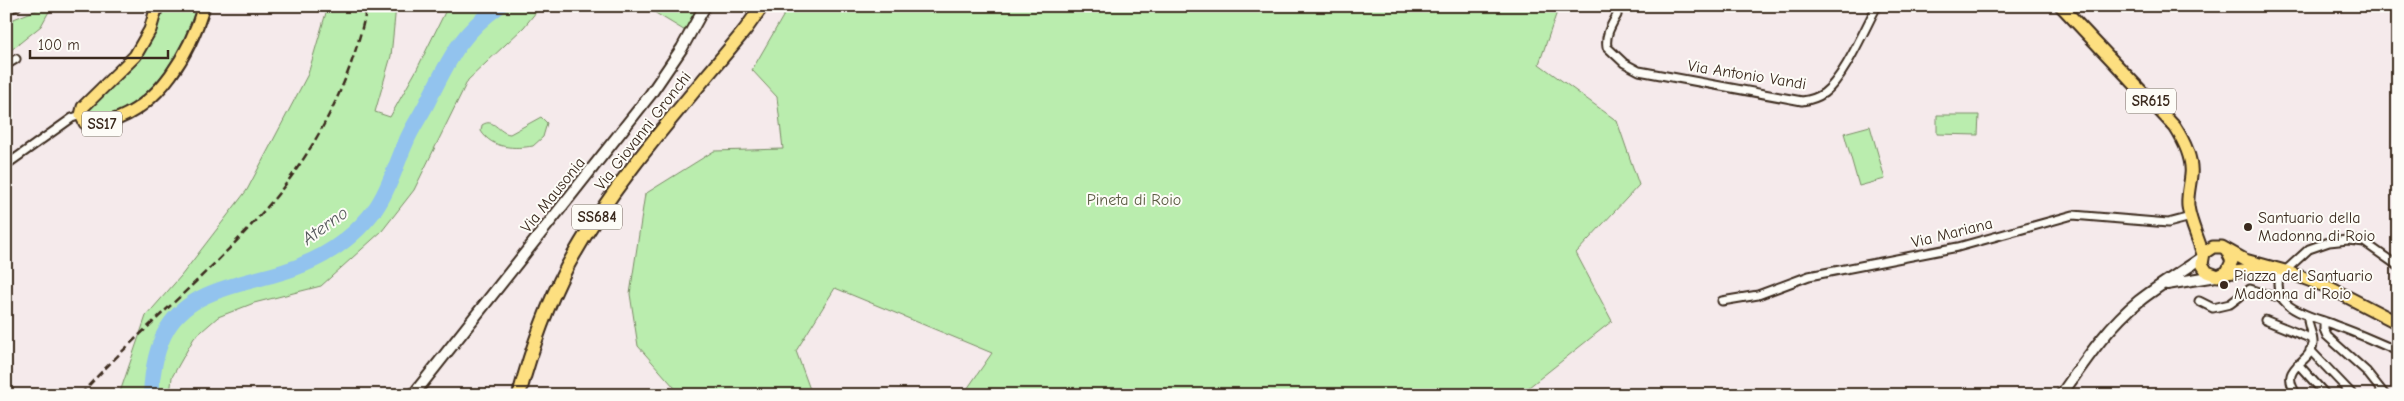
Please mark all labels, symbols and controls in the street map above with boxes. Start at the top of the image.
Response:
scale bar [30,28,168,60]
text: 100 m [38,36,80,54]
street label: Via Antonio Vandi [1686,57,1808,93]
street label: Via Giovanni Gronchi [591,68,695,194]
road number: SR615 [2126,88,2176,114]
road number: SS17 [82,112,122,136]
street label: Via Mausonia [517,154,589,236]
park label: Pineta di Roio [1087,191,1181,209]
water label: Aterno [297,202,352,250]
road number: SS684 [572,204,622,230]
place label: Santuario della Madonna di Roio [2258,209,2375,245]
street label: Via Mariana [1910,214,1994,252]
marker: Santuario della Madonna di Roio [2242,221,2254,233]
place label: Piazza del Santuario Madonna di Roio [2234,267,2373,303]
marker: Piazza del Santuario Madonna di Roio [2218,279,2230,291]

